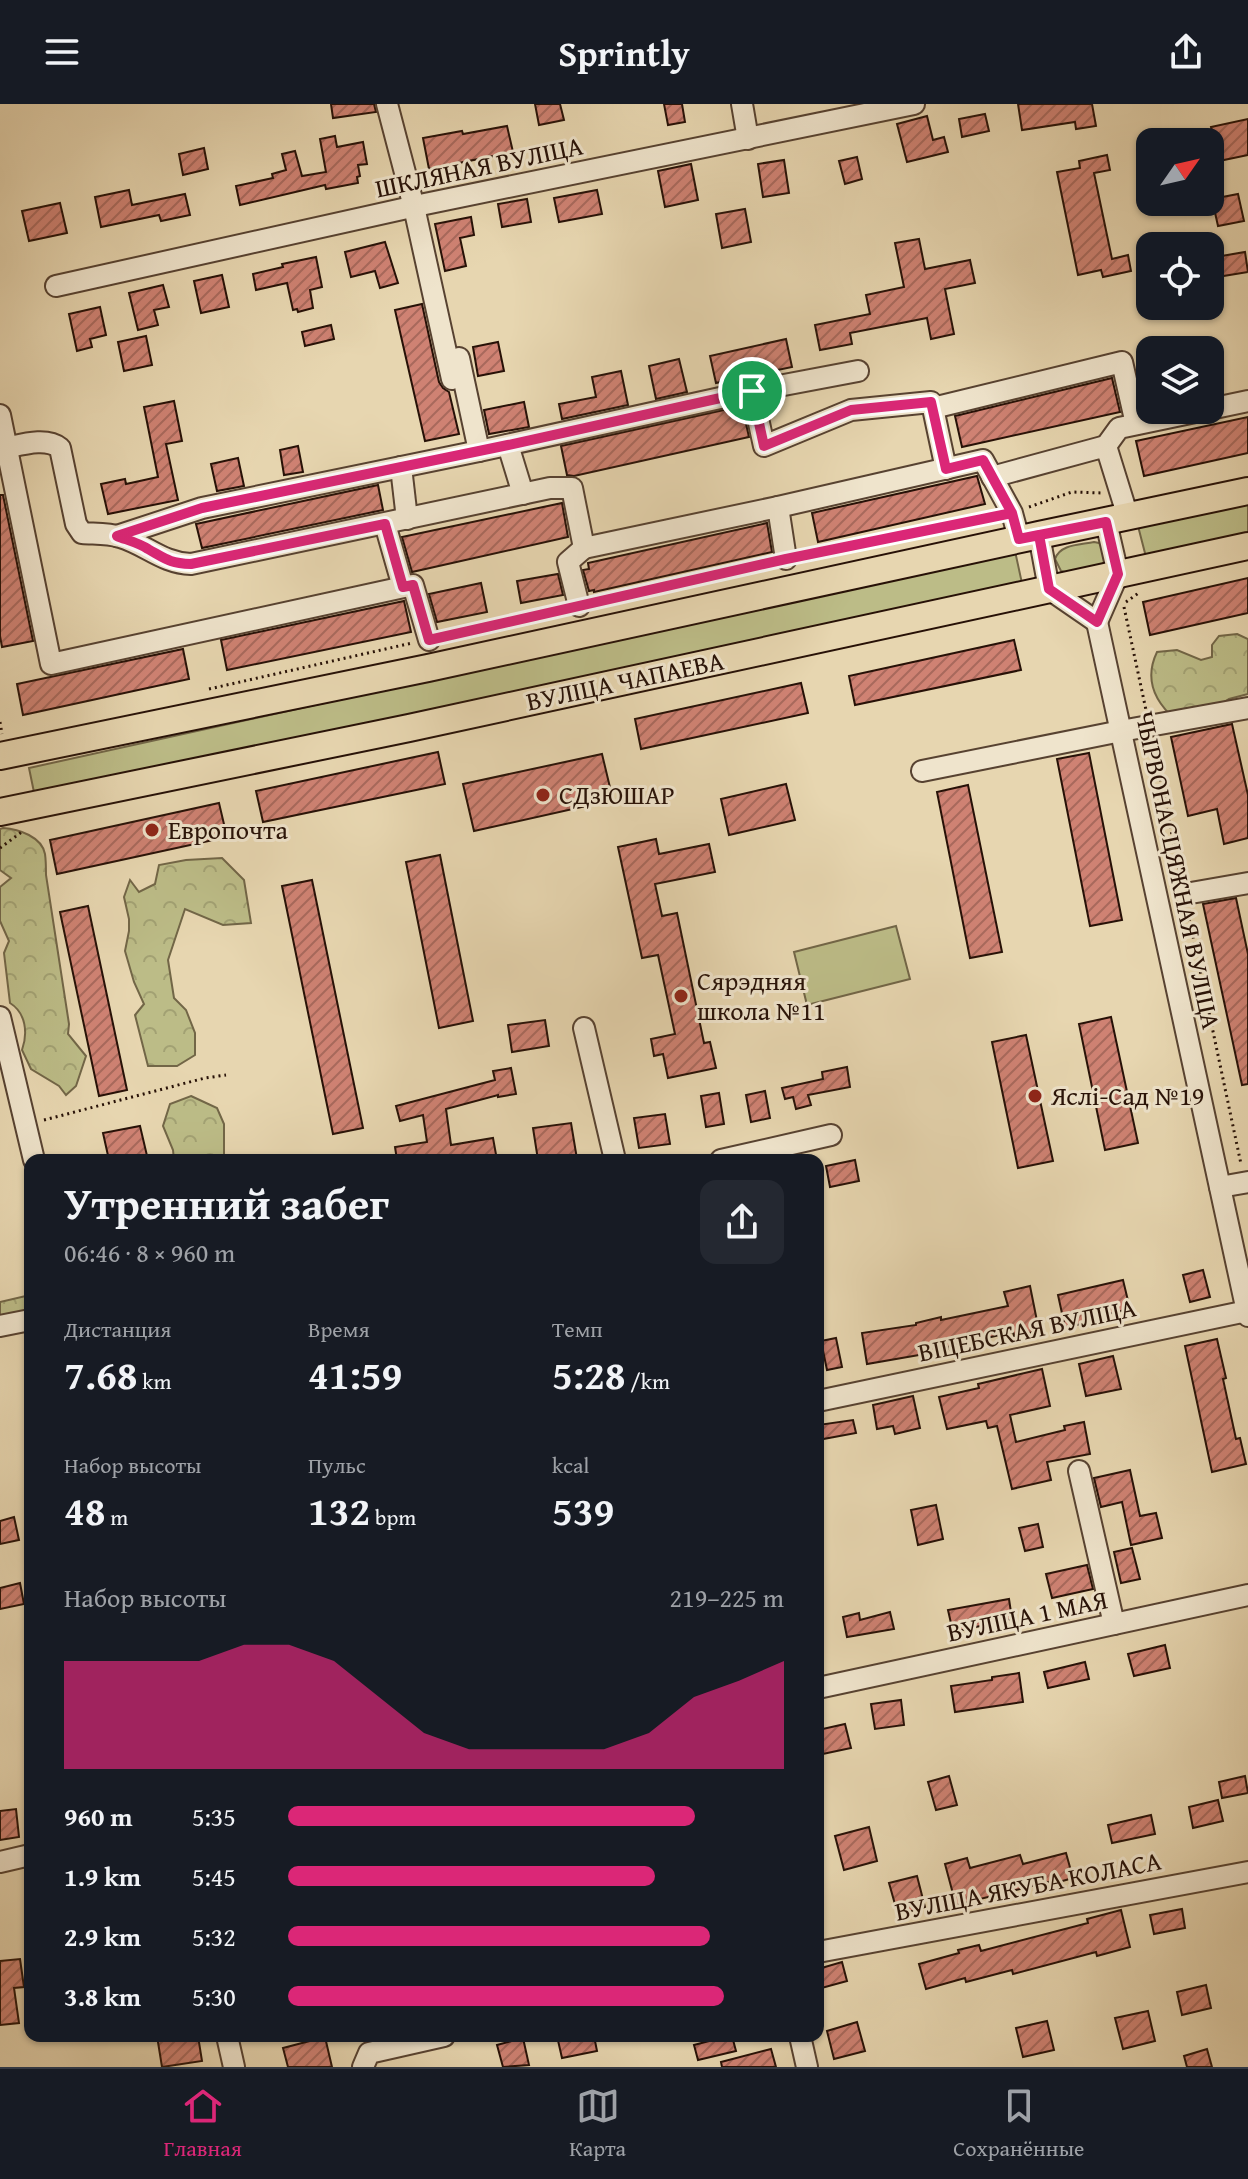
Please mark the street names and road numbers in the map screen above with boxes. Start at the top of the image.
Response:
street label: ШКЛЯНАЯ ВУЛІЦА [372,125,586,208]
street label: ВУЛІЦА ЧАПАЕВА [522,640,728,720]
street label: ЧЫРВОНАСЦЯЖНАЯ ВУЛІЦА [1126,707,1231,1033]
street label: ВІЦЕБСКАЯ ВУЛІЦА [914,1287,1140,1372]
street label: ВУЛІЦА 1 МАЯ [943,1579,1111,1652]
street label: ВУЛІЦА ЯКУБА КОЛАСА [891,1841,1165,1930]

